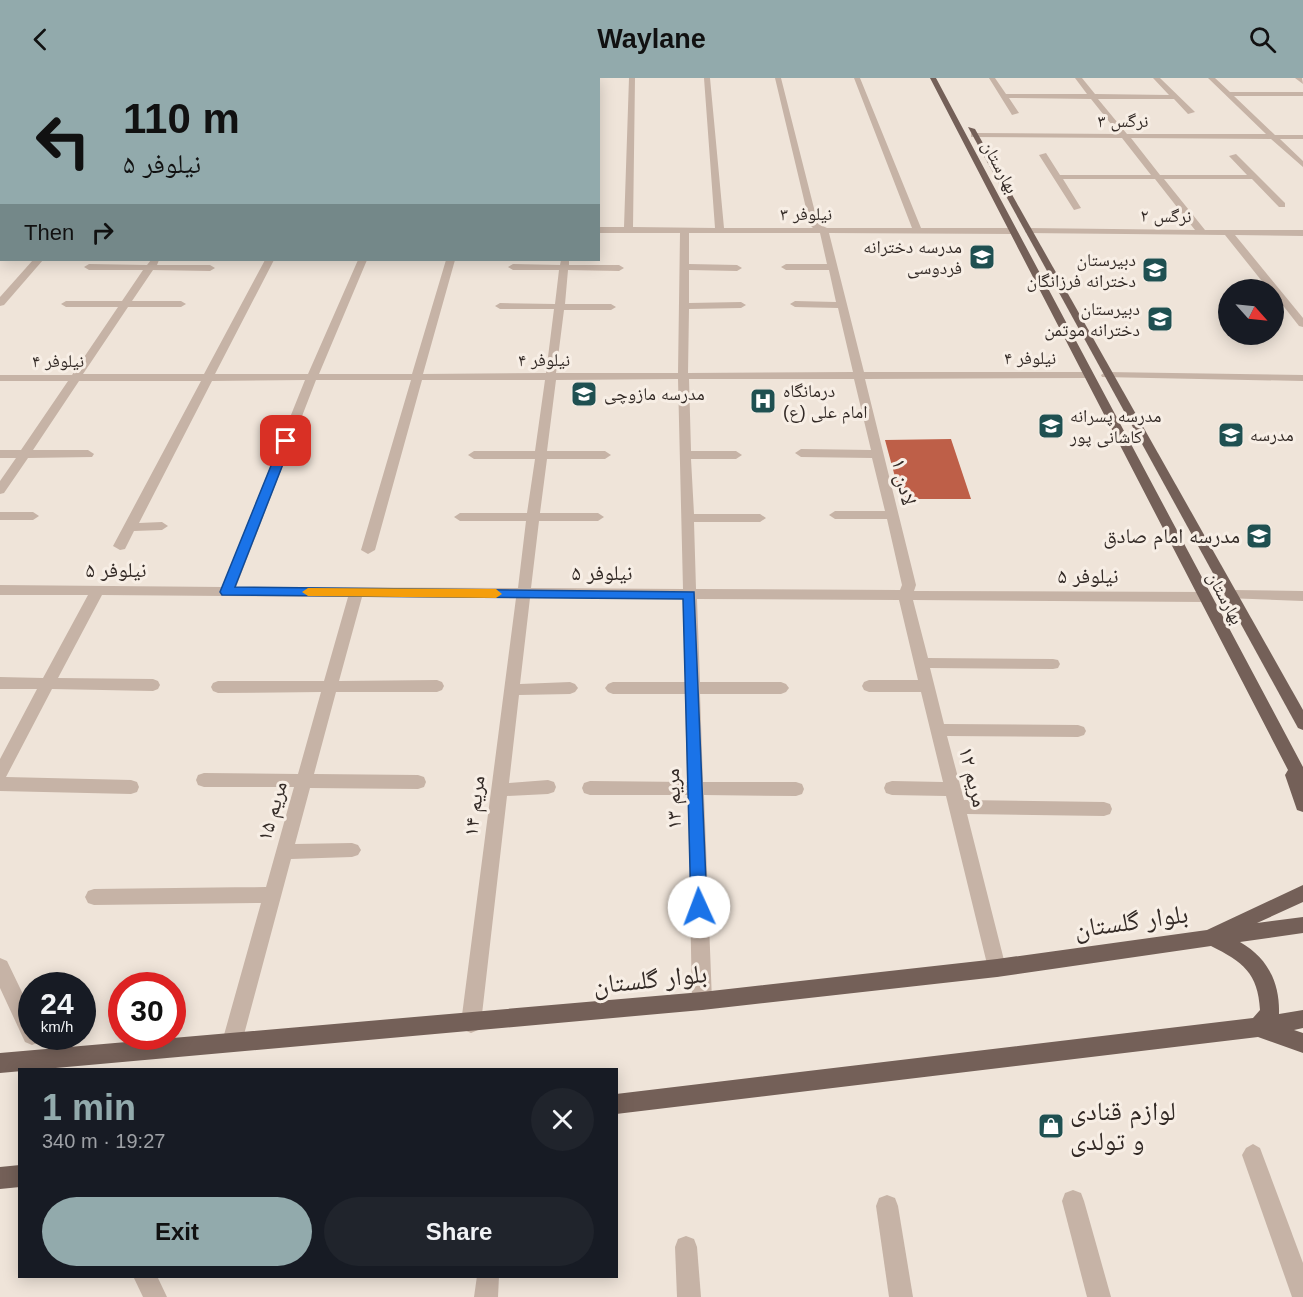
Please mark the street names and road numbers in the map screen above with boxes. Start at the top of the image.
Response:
street label: نرگس ۳ [1097,111,1149,132]
street label: بهارستان [977,137,1022,197]
street label: نیلوفر ۳ [780,204,832,224]
street label: نرگس ۲ [1140,206,1192,227]
street label: نیلوفر ۴ [1004,348,1056,368]
street label: نیلوفر ۴ [518,350,570,370]
street label: نیلوفر ۴ [32,351,84,371]
street label: لادن ۱ [887,456,921,508]
street label: نیلوفر ۵ [86,558,146,581]
street label: نیلوفر ۵ [572,561,632,584]
street label: نیلوفر ۵ [1058,564,1118,587]
street label: بهارستان [1202,568,1247,628]
street label: مریم ۱۲ [952,744,992,810]
street label: مریم ۱۳ [660,768,688,830]
street label: مریم ۱۴ [458,774,492,838]
street label: مریم ۱۵ [252,778,294,844]
street label: بلوار گلستان [1072,898,1190,945]
street label: بلوار گلستان [591,958,709,1001]

